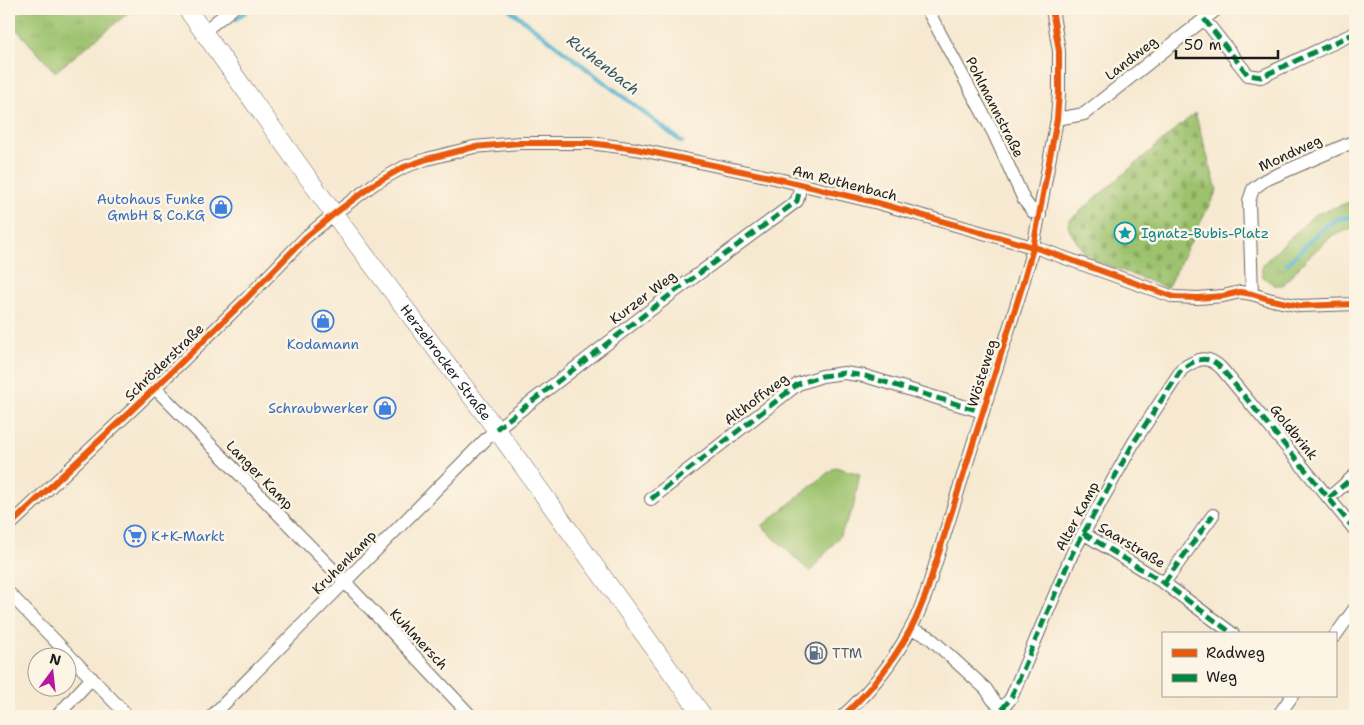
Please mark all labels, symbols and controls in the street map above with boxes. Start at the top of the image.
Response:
scale bar [1176,28,1279,60]
water label: Ruthenbach [563,30,643,100]
street label: Landweg [1101,32,1161,84]
text: 50 m [1184,35,1222,55]
street label: Pohlmannstraße [962,54,1028,160]
street label: Mondweg [1256,131,1324,175]
street label: Am Ruthenbach [791,161,899,205]
place label: Autohaus Funke GmbH & Co.KG [97,190,205,224]
shop icon: Autohaus Funke GmbH & Co.KG [209,195,233,219]
place icon: Ignatz-Bubis-Platz [1113,221,1137,245]
place label: Ignatz-Bubis-Platz [1141,224,1269,242]
street label: Kurzer Weg [606,266,680,328]
street label: Herzebrocker Straße [396,301,495,424]
shop icon: Kodamann [311,309,335,333]
street label: Schröderstraße [120,319,208,405]
place label: Kodamann [287,335,360,353]
street label: Wösteweg [963,337,1001,409]
street label: Althoffweg [720,369,792,429]
shop icon: Schraubwerker [373,396,397,420]
place label: Schraubwerker [268,399,369,417]
street label: Goldbrink [1266,400,1322,464]
street label: Langer Kamp [222,437,298,514]
street label: Alter Kamp [1051,478,1103,554]
street label: Saarstraße [1095,518,1169,572]
supermarket icon: K+K-Markt [123,524,147,548]
street label: Kruhenkamp [308,526,380,598]
place label: K+K-Markt [151,527,225,545]
street label: Kuhlmersch [386,605,452,673]
legend [1162,632,1336,698]
fuel station icon: TTM [804,641,828,665]
text: Radweg [1206,643,1265,663]
place label: TTM [832,644,863,662]
north arrow [28,648,78,698]
text: N [48,649,63,670]
text: Weg [1206,667,1237,687]

